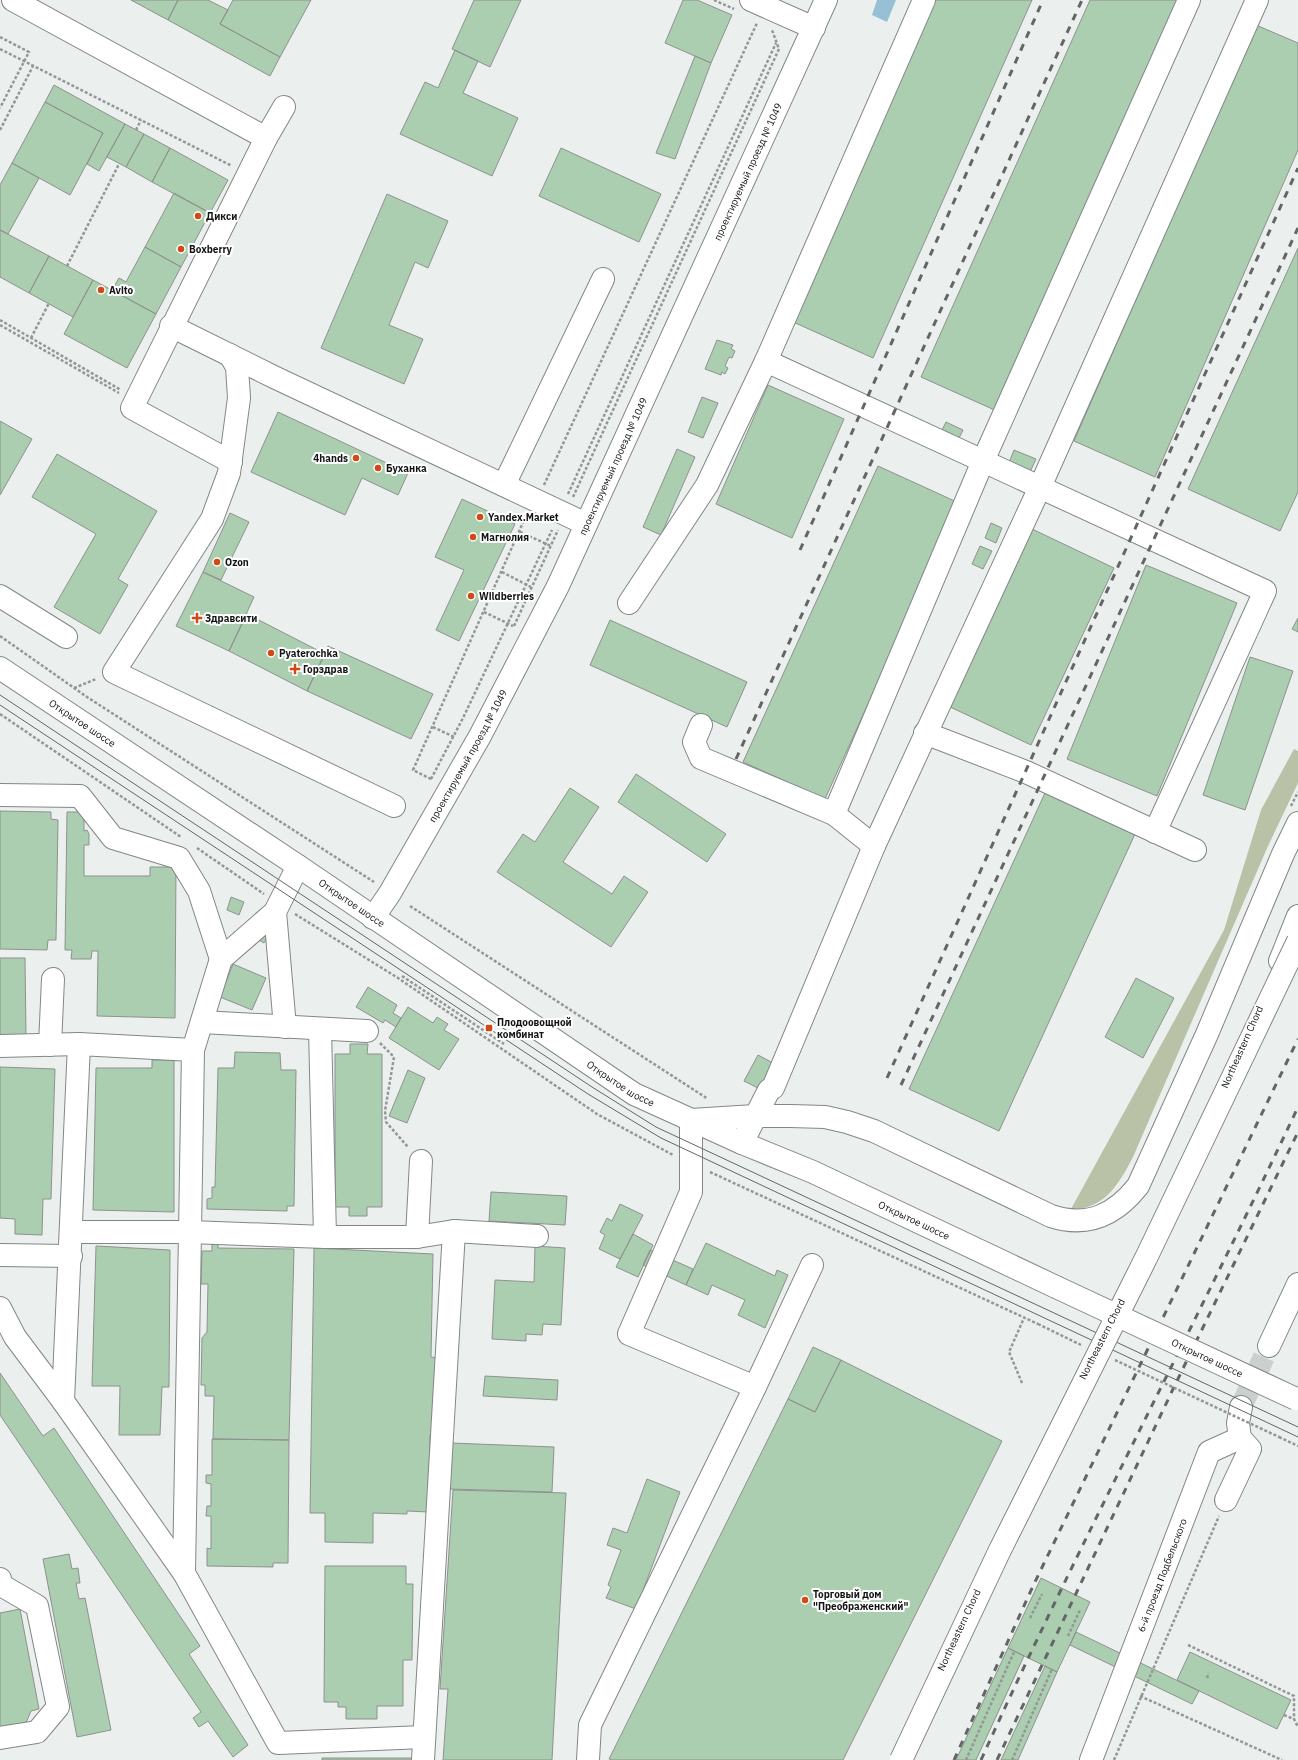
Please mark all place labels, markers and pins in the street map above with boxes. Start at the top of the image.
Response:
place label: Дикси [206,210,237,223]
marker: Дикси [193,211,203,221]
place label: Boxberry [189,243,233,256]
marker: Boxberry [176,244,186,254]
place label: Avito [109,284,134,297]
marker: Avito [96,285,106,295]
place label: 4hands [313,452,348,465]
marker: 4hands [351,453,361,463]
place label: Буханка [386,462,427,475]
marker: Буханка [373,463,383,473]
place label: Yandex.Market [488,511,559,524]
marker: Yandex.Market [475,512,485,522]
place label: Магнолия [481,531,529,544]
marker: Магнолия [468,532,478,542]
place label: Ozon [225,556,249,569]
marker: Ozon [212,557,222,567]
place label: Wildberries [479,590,534,603]
marker: Wildberries [466,591,476,601]
place label: Здравсити [205,612,257,625]
marker: Здравсити [192,613,202,623]
place label: Pyaterochka [279,647,338,660]
marker: Pyaterochka [266,648,276,658]
place label: Горздрав [303,663,348,676]
marker: Горздрав [290,664,300,674]
place label: Плодоовощной комбинат [497,1016,572,1041]
marker: Плодоовощной комбинат [484,1023,494,1033]
place label: Торговый дом "Преображенский" [813,1588,908,1613]
marker: Торговый дом "Преображенский" [800,1595,810,1605]

